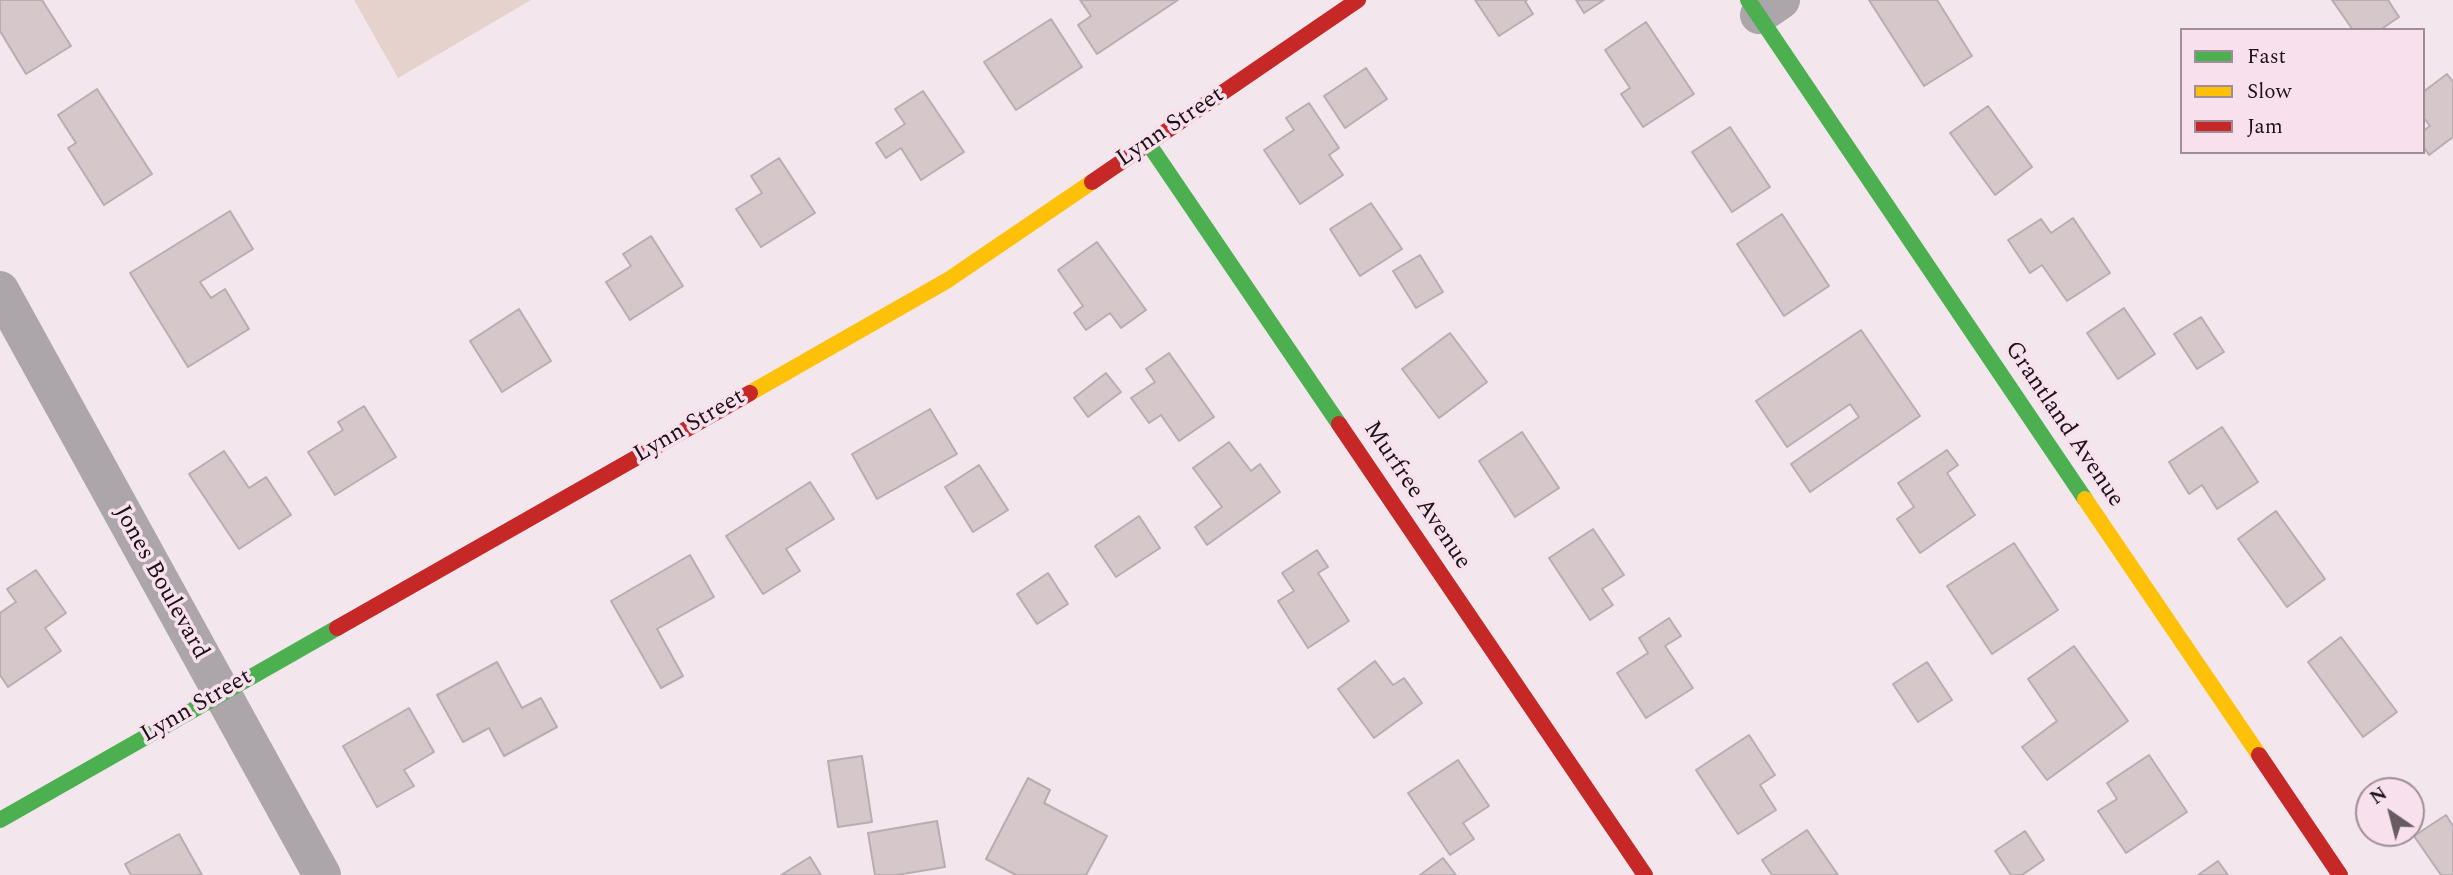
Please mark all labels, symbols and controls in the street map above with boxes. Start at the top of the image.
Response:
legend [2180,28,2425,154]
text: Fast [2247,41,2286,73]
text: Slow [2247,76,2291,108]
street label: Lynn Street [1112,82,1230,174]
text: Jam [2247,111,2283,143]
street label: Grantland Avenue [1997,337,2129,513]
street label: Lynn Street [629,384,751,470]
street label: Murfree Avenue [1356,416,1476,576]
street label: Jones Boulevard [106,501,214,665]
street label: Lynn Street [136,664,258,750]
north arrow [2355,777,2425,847]
text: N [2364,780,2393,812]

